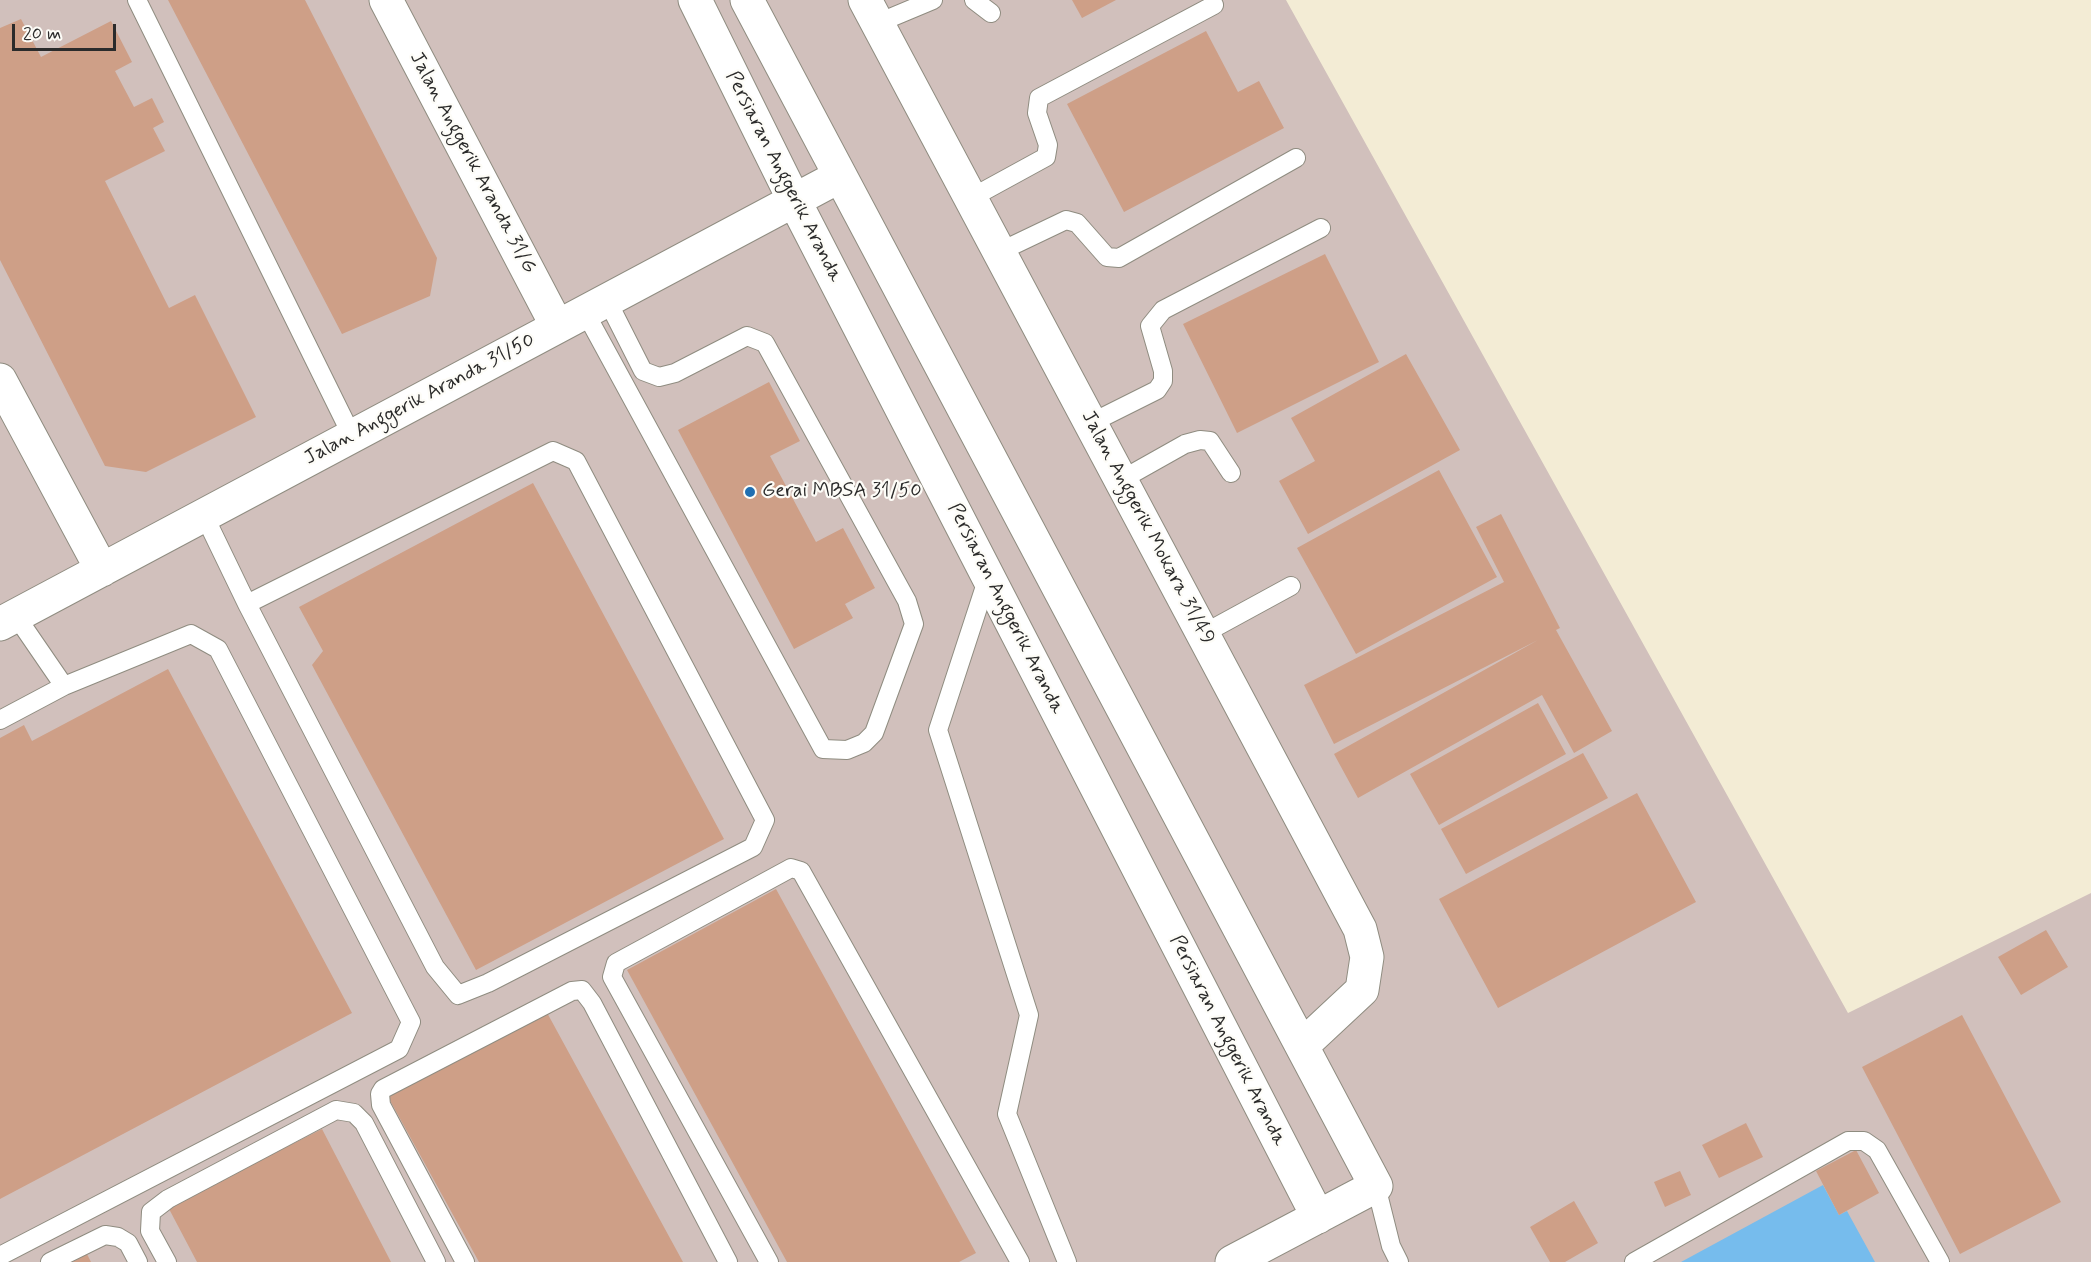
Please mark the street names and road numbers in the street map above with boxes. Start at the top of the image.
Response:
street label: Jalan Anggerik Aranda 31/G [403,48,541,278]
street label: Persiaran Anggerik Aranda [719,68,847,286]
street label: Jalan Anggerik Aranda 31/50 [301,329,539,471]
street label: Jalan Anggerik Mokara 31/49 [1075,407,1219,649]
street label: Persiaran Anggerik Aranda [941,500,1069,718]
street label: Persiaran Anggerik Aranda [1163,932,1291,1150]

